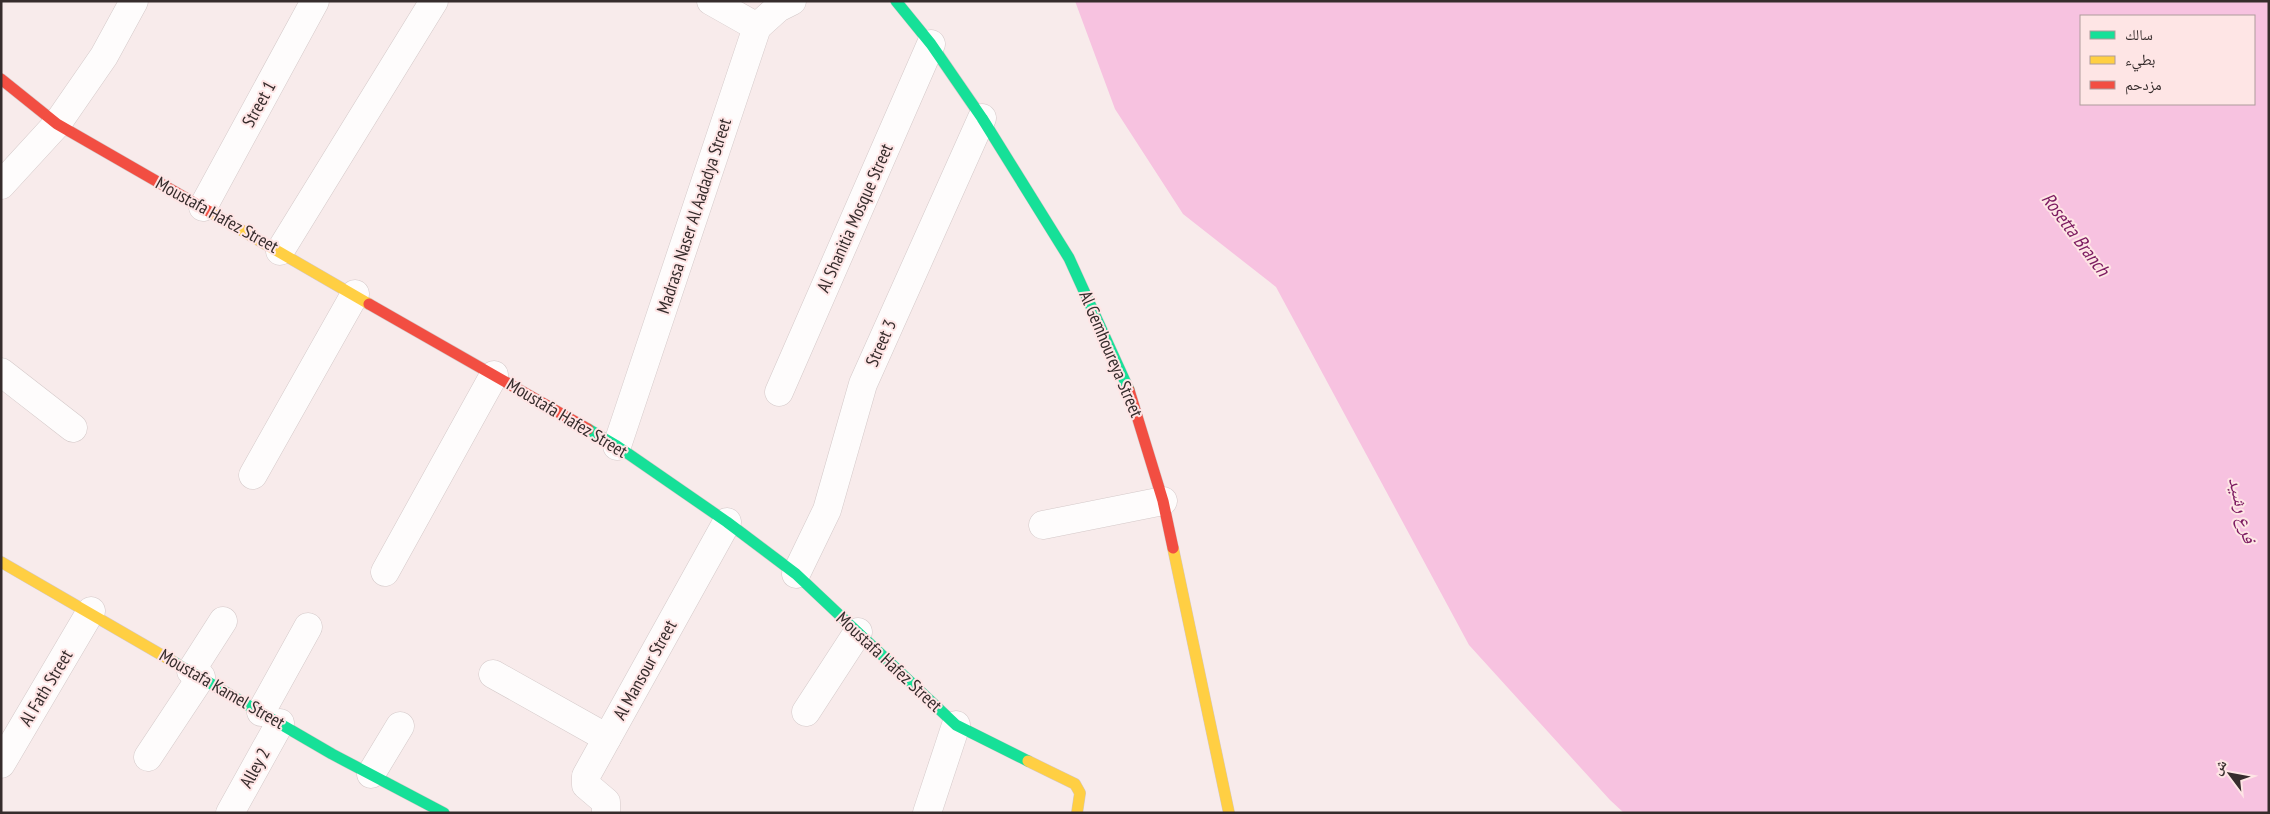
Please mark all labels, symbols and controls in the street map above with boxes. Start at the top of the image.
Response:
legend [2080,15,2255,105]
text: سالك [2125,25,2153,44]
text: بطيء [2125,50,2155,72]
text: مزدحم [2125,75,2162,95]
street label: Street 1 [237,77,281,131]
street label: Madrasa Naser Al Aadadya Street [651,115,736,316]
street label: Al Shanitia Mosque Street [811,140,898,296]
street label: Moustafa Hafez Street [152,171,283,258]
water label: Rosetta Branch [2037,188,2116,282]
street label: Al Gemhoureya Street [1074,287,1148,421]
street label: Street 3 [860,316,901,370]
street label: Moustafa Hafez Street [503,373,632,463]
water label: فرع رشيد [2223,475,2262,547]
street label: Moustafa Hafez Street [832,607,947,717]
street label: Al Mansour Street [608,616,681,724]
street label: Moustafa Kamel Street [155,643,289,734]
street label: Al Fath Street [14,645,77,730]
street label: Alley 2 [234,744,275,792]
north arrow [2205,749,2255,799]
text: ش [2207,756,2231,778]

